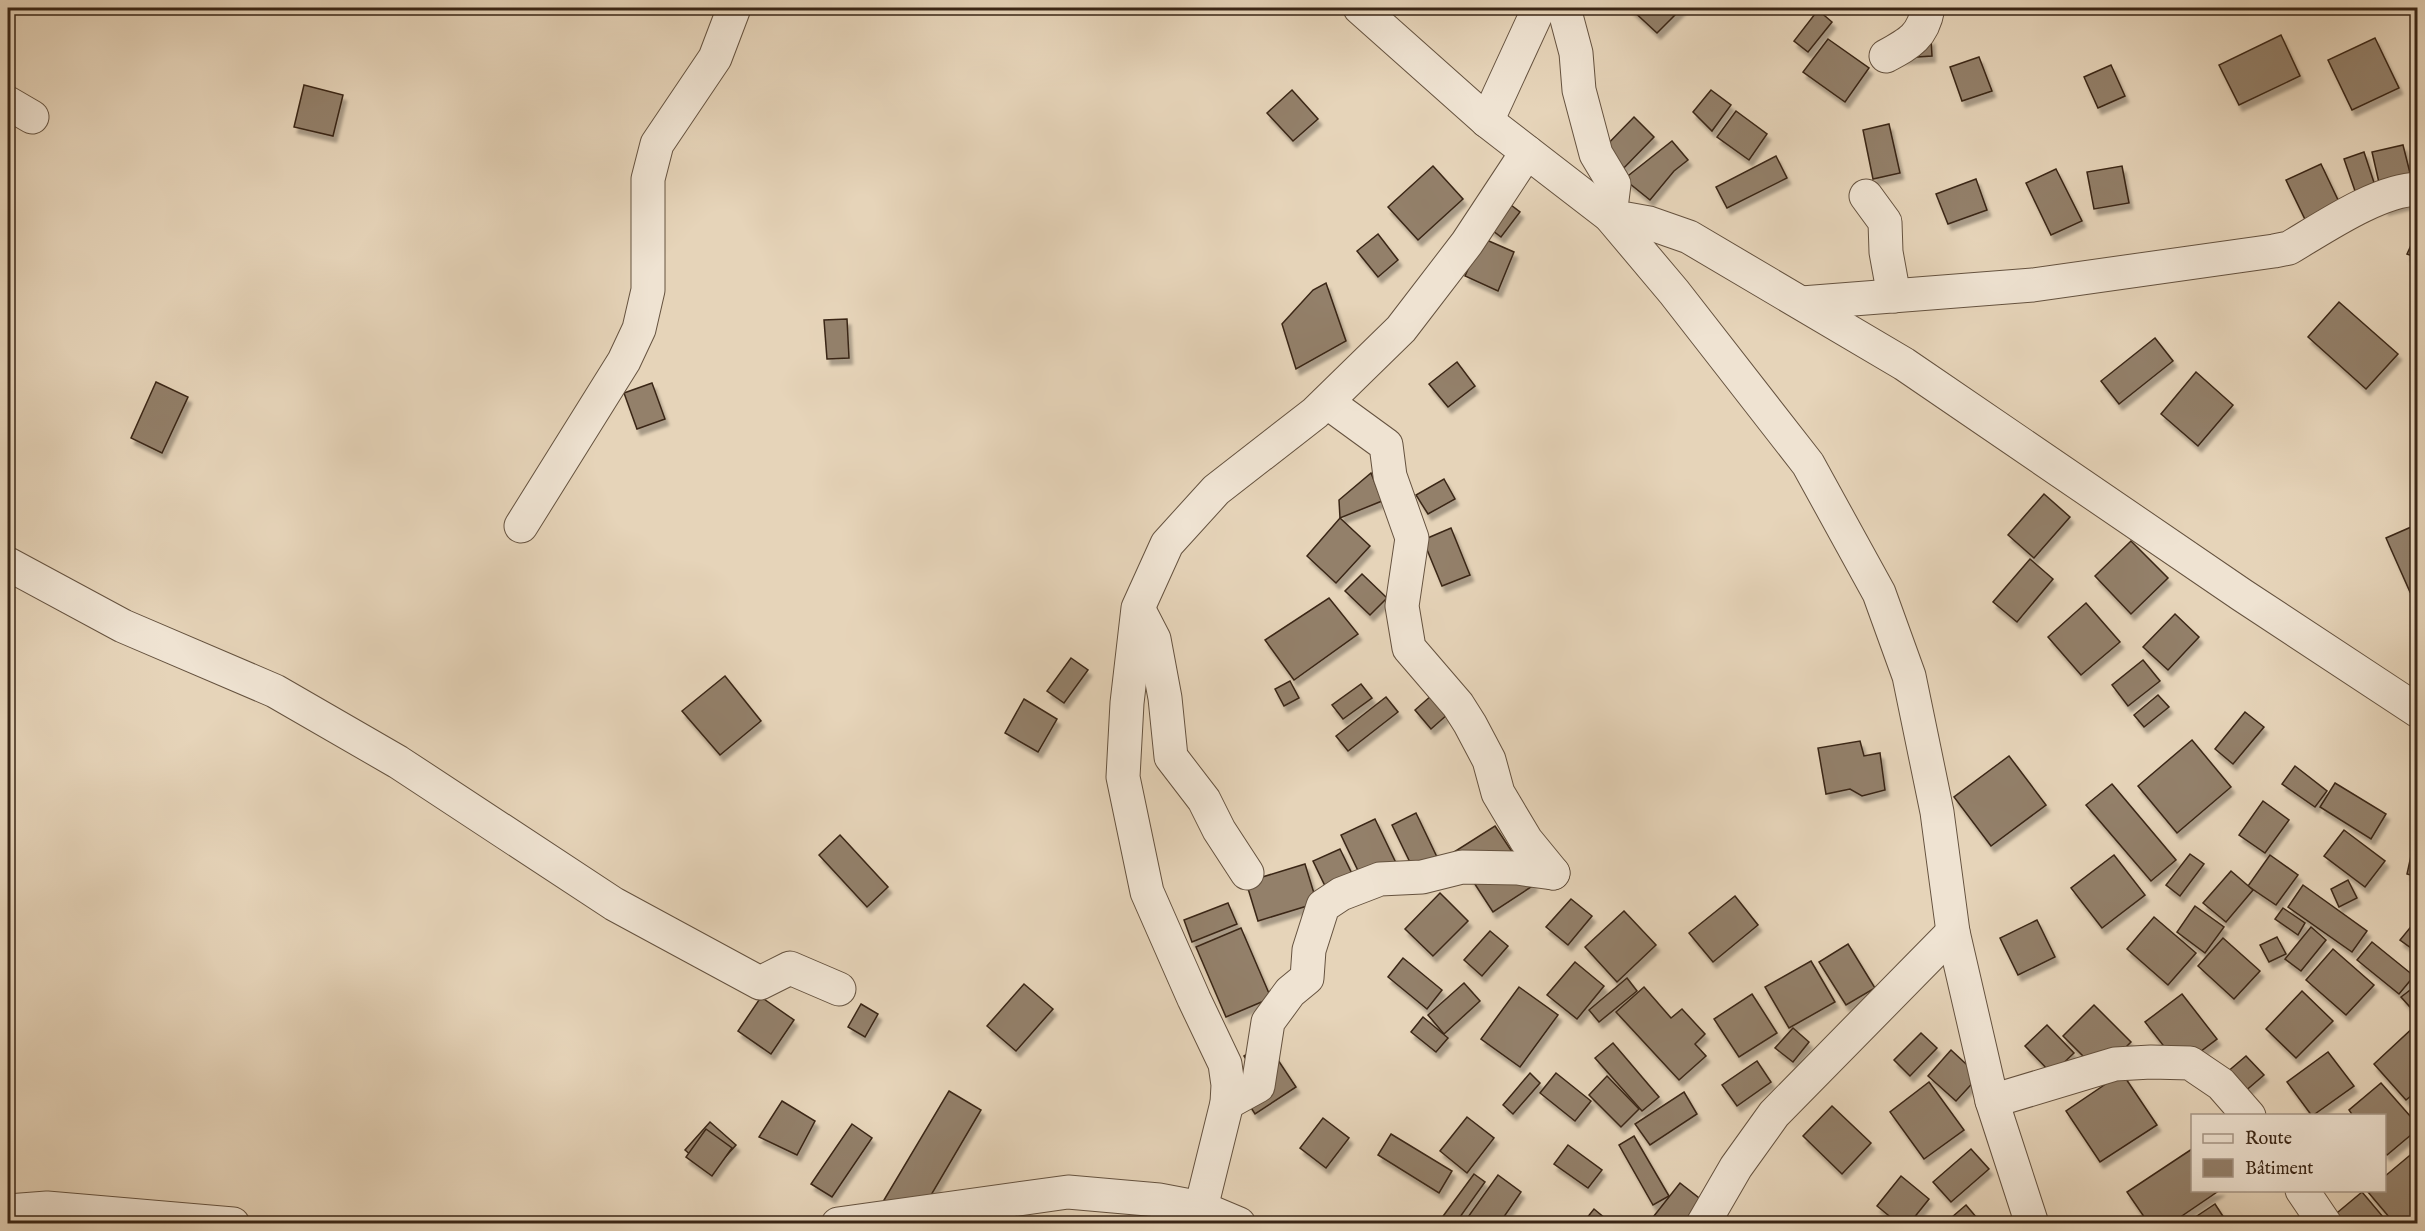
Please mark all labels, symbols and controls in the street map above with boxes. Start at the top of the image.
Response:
legend [2191,1114,2386,1192]
text: Route [2245,1128,2292,1151]
text: Bâtiment [2245,1158,2314,1181]

